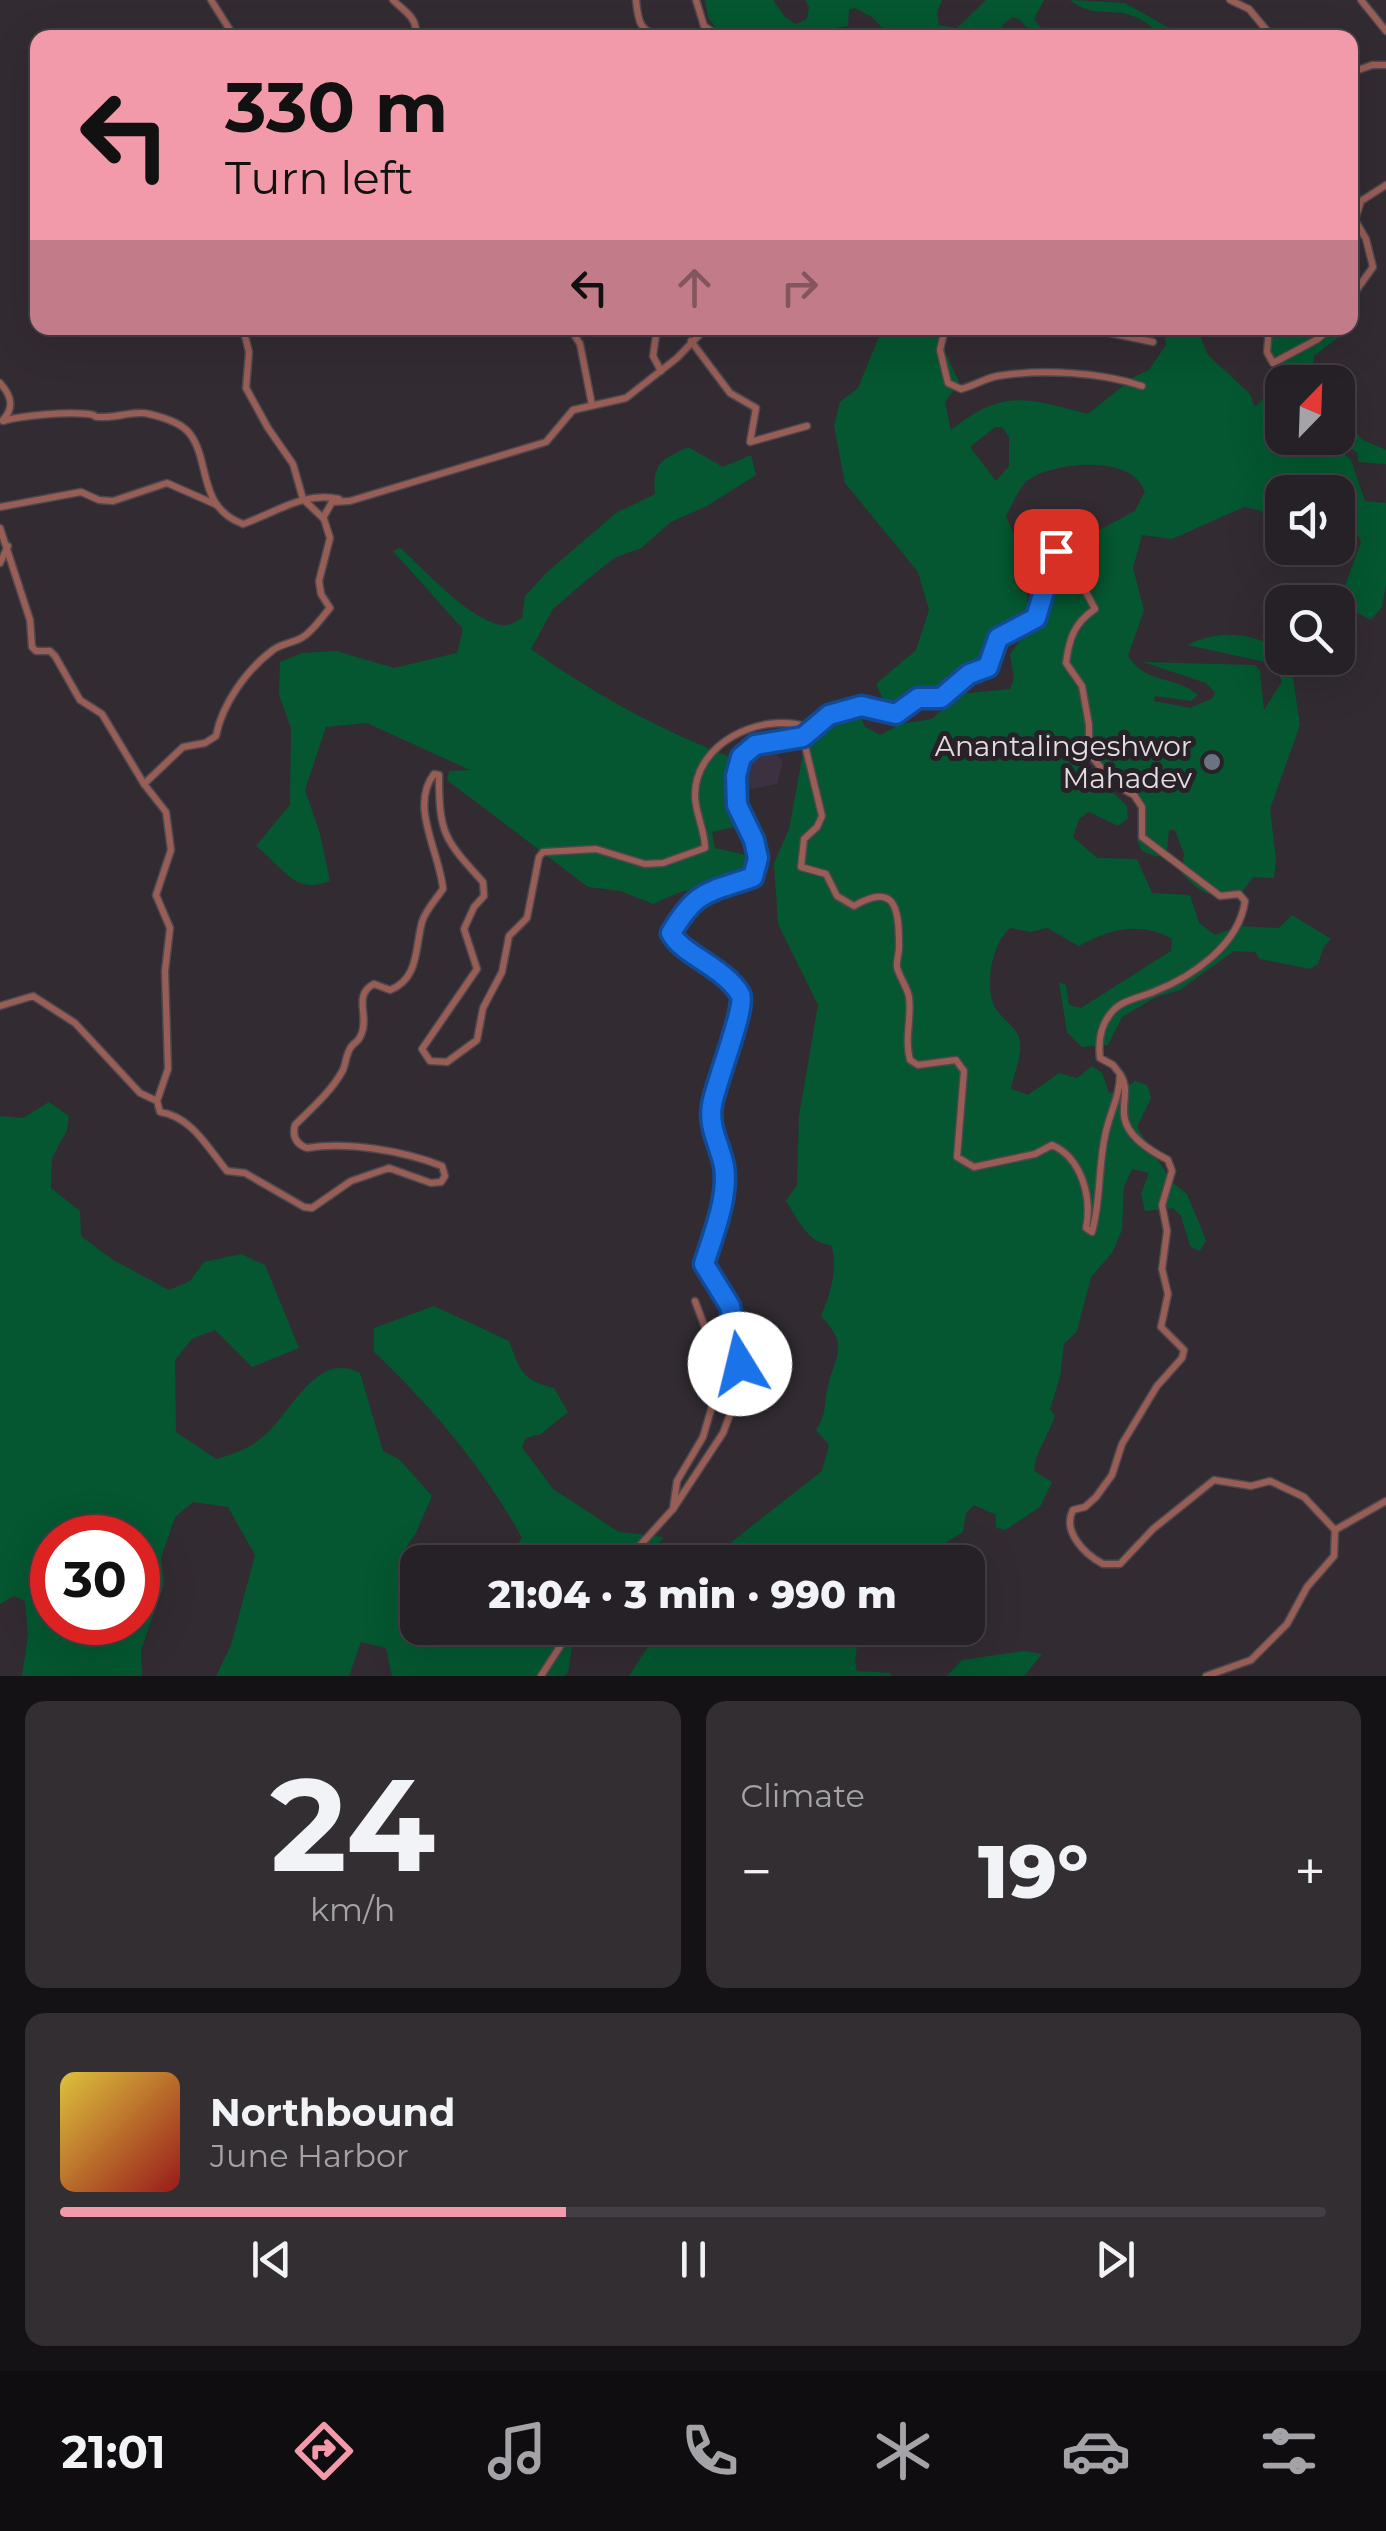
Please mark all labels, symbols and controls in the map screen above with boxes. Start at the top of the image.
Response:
text: 330 m [225,64,448,150]
icon: left [60,70,190,200]
text: Turn left [225,150,413,205]
icon: left [562,260,617,315]
icon: ahead [667,260,722,315]
icon: right [772,260,827,315]
north arrow [1265,365,1355,455]
map controls [1265,365,1355,675]
button: sound [1265,475,1355,565]
pin [1014,509,1099,594]
icon: arrive [1029,524,1084,579]
button: search [1265,585,1355,675]
place label: Anantalingeshwor Mahadev [935,729,1193,795]
marker: Anantalingeshwor Mahadev [1201,751,1223,773]
position arrow [688,1312,792,1416]
speed limit sign: 30 [30,1515,160,1645]
text: 21:04 · 3 min · 990 m [488,1571,897,1618]
text: 24 [270,1745,435,1904]
text: Climate [741,1776,865,1815]
text: 19° [978,1825,1088,1917]
text: − [741,1838,772,1905]
text: + [1294,1838,1326,1905]
text: km/h [310,1890,395,1929]
text: Northbound [210,2089,455,2136]
text: June Harbor [210,2136,409,2175]
icon: previous [244,2232,299,2287]
icon: pause [666,2232,721,2287]
icon: next [1088,2232,1143,2287]
icon: directions [289,2416,359,2486]
icon: music [482,2416,552,2486]
icon: phone [675,2416,745,2486]
icon: climate [868,2416,938,2486]
icon: car [1061,2416,1131,2486]
icon: filters [1254,2416,1324,2486]
text: 21:01 [62,2424,166,2479]

